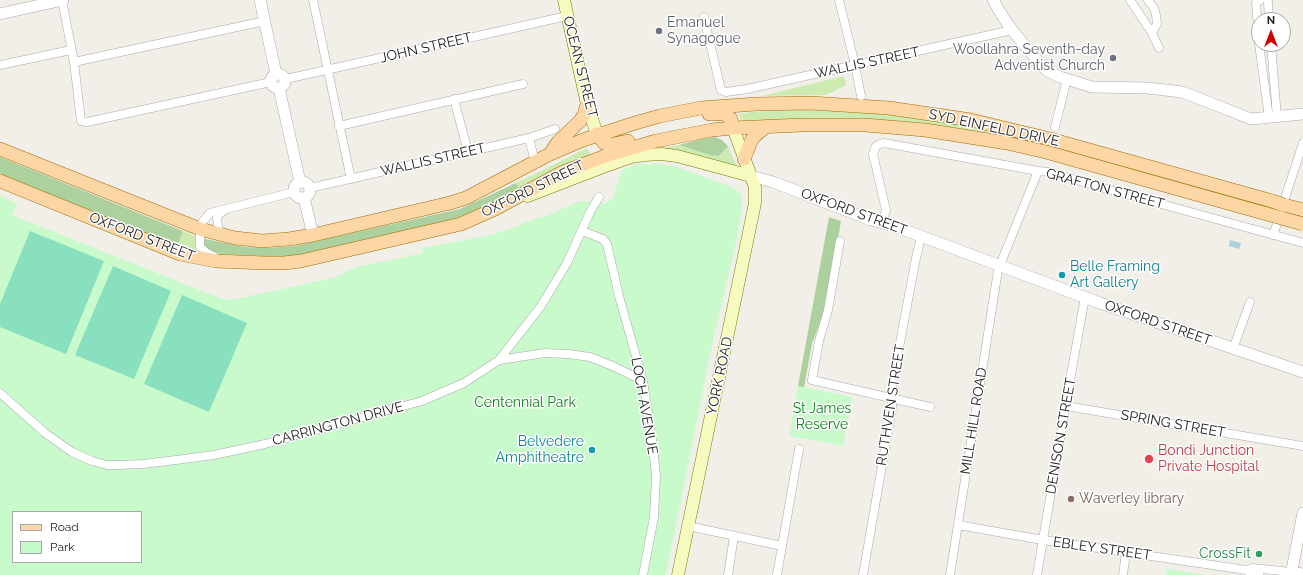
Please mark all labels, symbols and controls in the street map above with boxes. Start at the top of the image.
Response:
north arrow [1251,12,1291,52]
street label: OCEAN STREET [559,14,601,120]
text: N [1267,14,1275,27]
place label: Emanuel Synagogue [667,15,741,48]
marker: Emanuel Synagogue [654,26,664,36]
street label: JOHN STREET [378,29,474,67]
place label: Woollahra Seventh-day Adventist Church [953,42,1105,74]
street label: WALLIS STREET [813,44,921,82]
marker: Woollahra Seventh-day Adventist Church [1108,53,1118,63]
street label: SYD EINFELD DRIVE [927,106,1061,150]
street label: WALLIS STREET [379,140,487,180]
street label: OXFORD STREET [479,157,587,221]
street label: GRAFTON STREET [1044,165,1166,213]
street label: OXFORD STREET [799,185,909,239]
street label: OXFORD STREET [87,209,197,265]
place label: Belle Framing Art Gallery [1070,259,1160,292]
marker: Belle Framing Art Gallery [1057,270,1067,280]
street label: OXFORD STREET [1102,297,1214,349]
street label: YORK ROAD [704,335,736,417]
street label: RUTHVEN STREET [873,343,909,467]
street label: LOCH AVENUE [627,356,661,456]
street label: MILL HILL ROAD [957,366,991,476]
street label: DENISON STREET [1042,376,1080,496]
park label: Centennial Park [474,395,576,411]
street label: CARRINGTON DRIVE [271,398,405,450]
park label: St James Reserve [793,401,851,434]
street label: SPRING STREET [1119,407,1227,441]
place label: Belvedere Amphitheatre [496,434,584,466]
place label: Bondi Junction Private Hospital [1158,443,1259,476]
marker: Belvedere Amphitheatre [587,445,597,455]
marker: Bondi Junction Private Hospital [1143,453,1155,465]
place label: Waverley library [1079,491,1184,507]
marker: Waverley library [1066,494,1076,504]
legend [12,511,142,563]
text: Road [50,520,79,534]
street label: EBLEY STREET [1052,534,1152,564]
text: Park [50,540,75,554]
place label: CrossFit [1199,546,1251,562]
marker: CrossFit [1254,549,1264,559]

